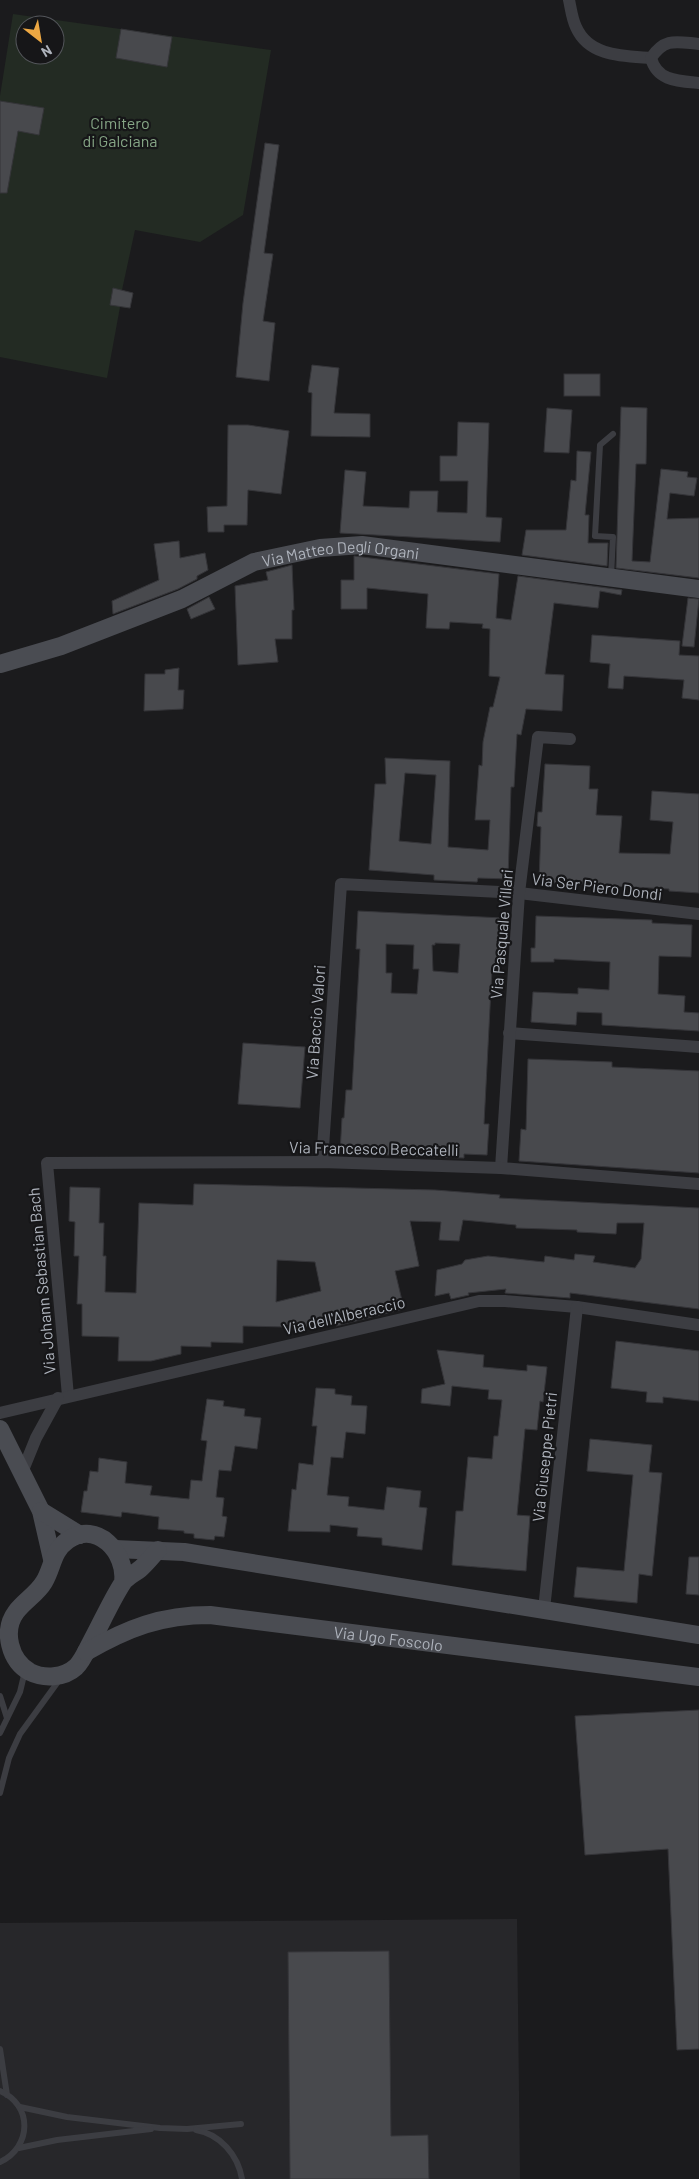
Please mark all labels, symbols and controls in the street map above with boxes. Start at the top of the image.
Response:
north arrow [15,15,65,65]
text: N [39,42,55,61]
park label: Cimitero di Galciana [83,113,157,150]
street label: Via Matteo Degli Organi [260,535,421,570]
street label: Via Pasquale Villari [486,868,516,1000]
street label: Via Ser Piero Dondi [531,869,663,903]
street label: Via Baccio Valori [302,964,328,1080]
street label: Via Francesco Beccatelli [289,1137,459,1159]
street label: Via Johann Sebastian Bach [23,1187,59,1375]
street label: Via dell'Alberaccio [281,1292,407,1338]
street label: Via Giuseppe Pietri [528,1391,560,1523]
street label: Via Ugo Foscolo [333,1621,444,1654]

